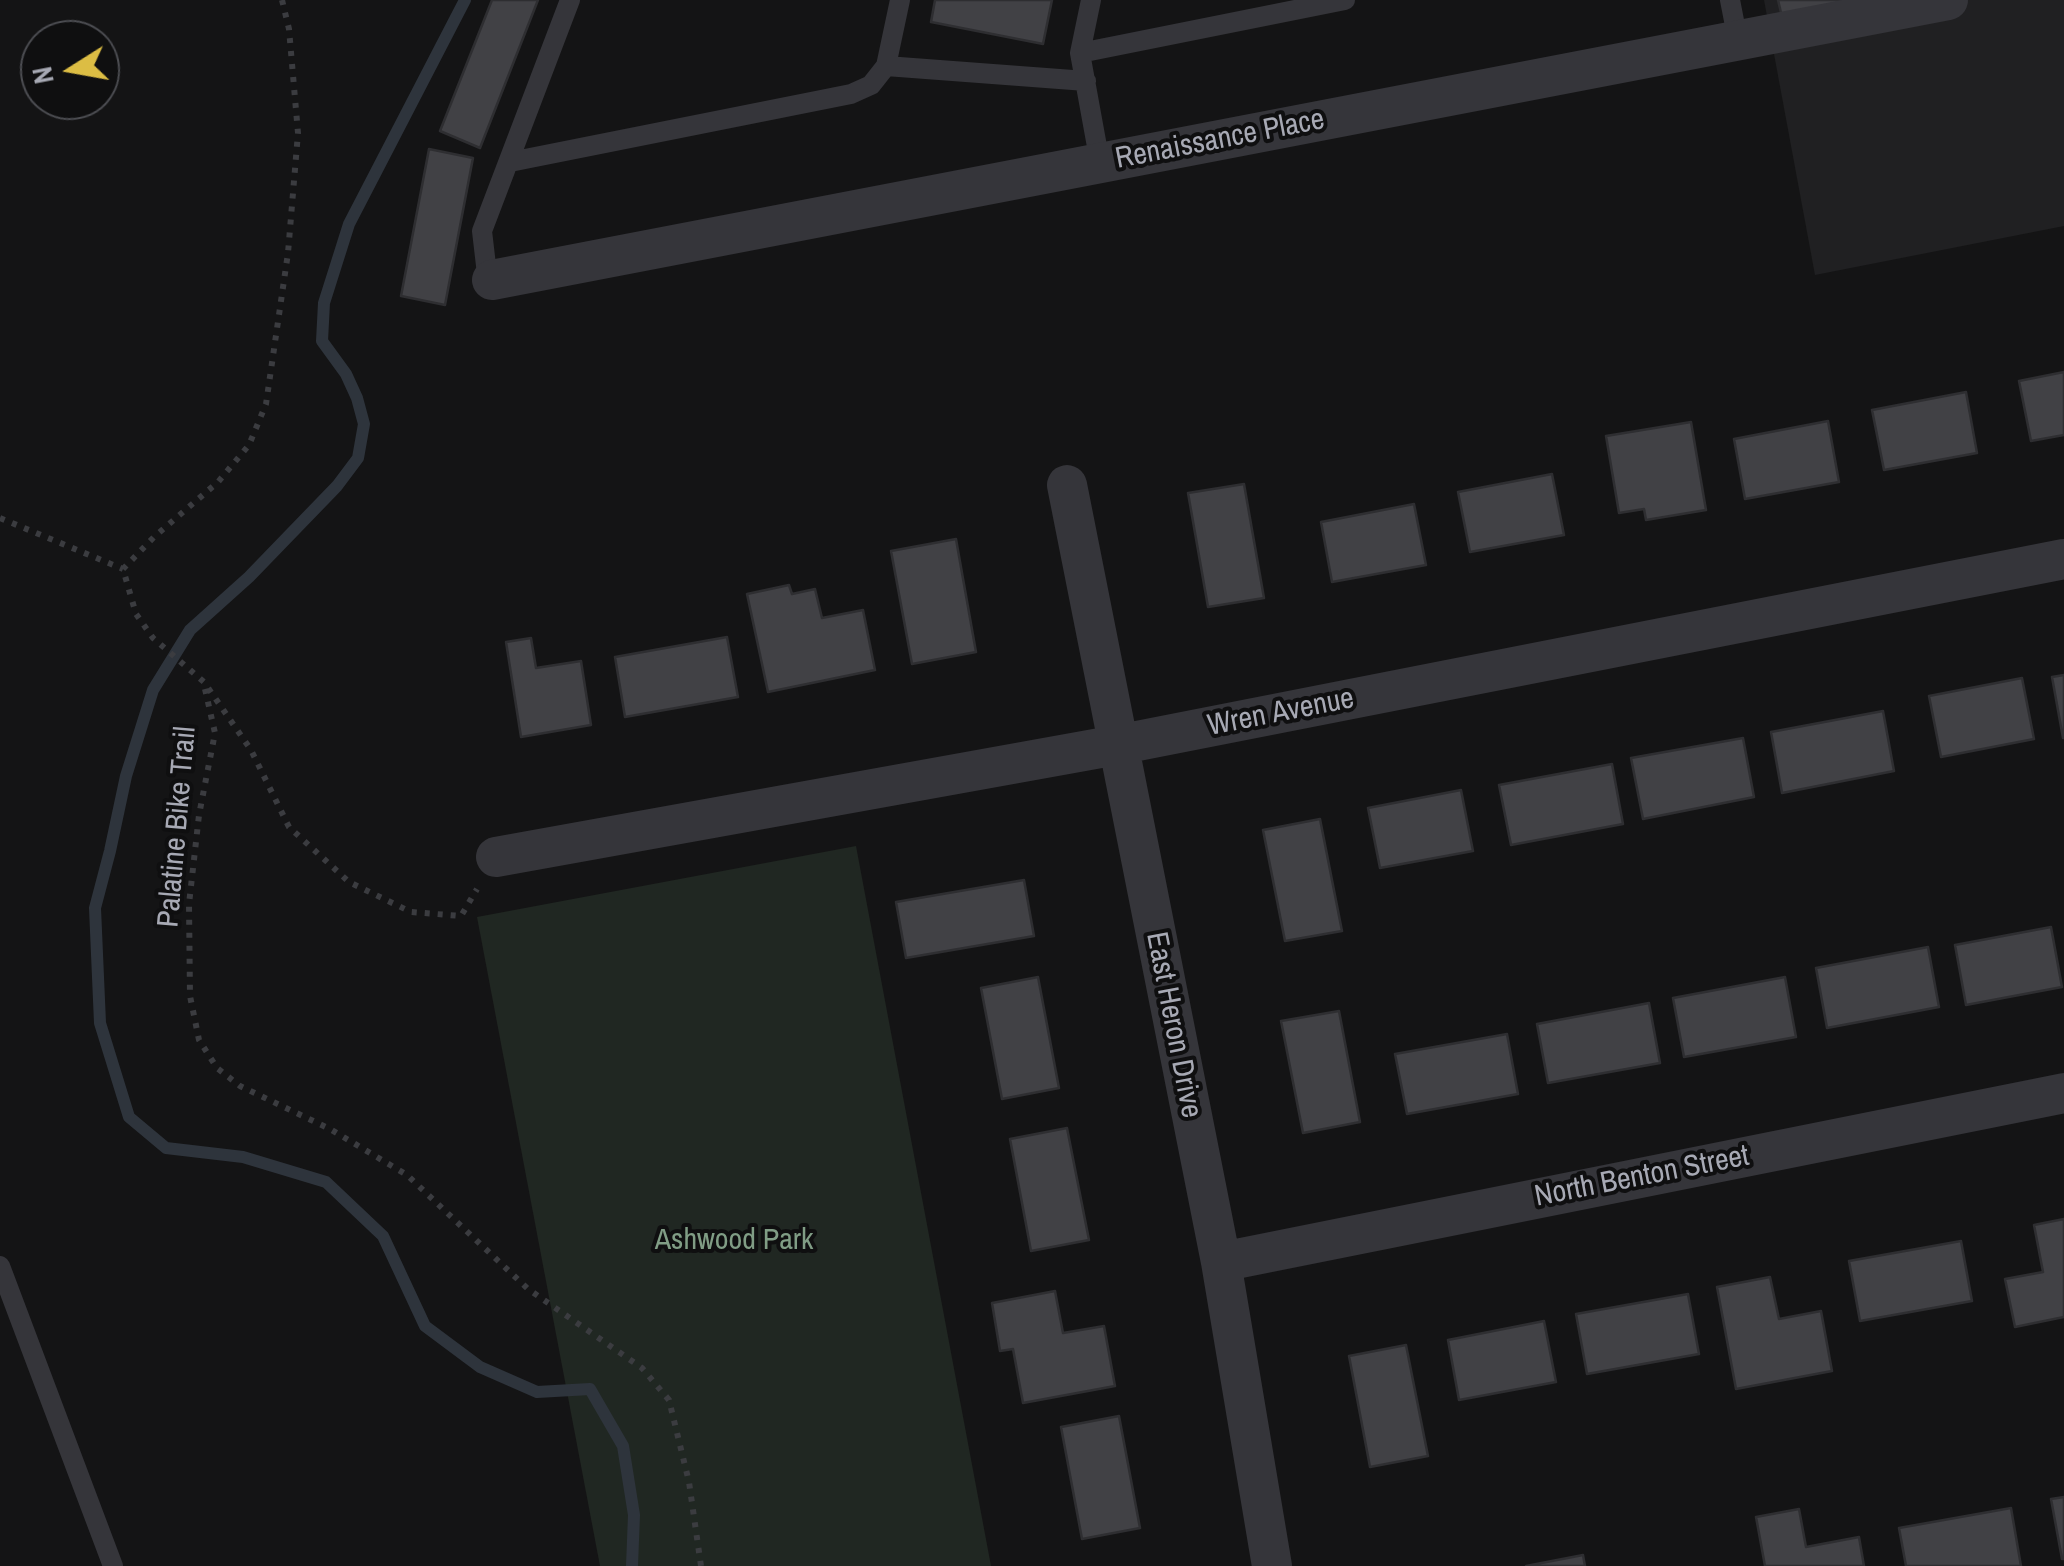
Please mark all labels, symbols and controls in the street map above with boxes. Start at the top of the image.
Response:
north arrow [20,20,120,120]
text: N [22,64,63,87]
street label: Renaissance Place [1113,102,1327,178]
street label: Wren Avenue [1205,681,1357,745]
street label: Palatine Bike Trail [151,725,205,929]
street label: East Heron Drive [1137,929,1209,1121]
street label: North Benton Street [1532,1139,1752,1215]
park label: Ashwood Park [655,1223,813,1259]

